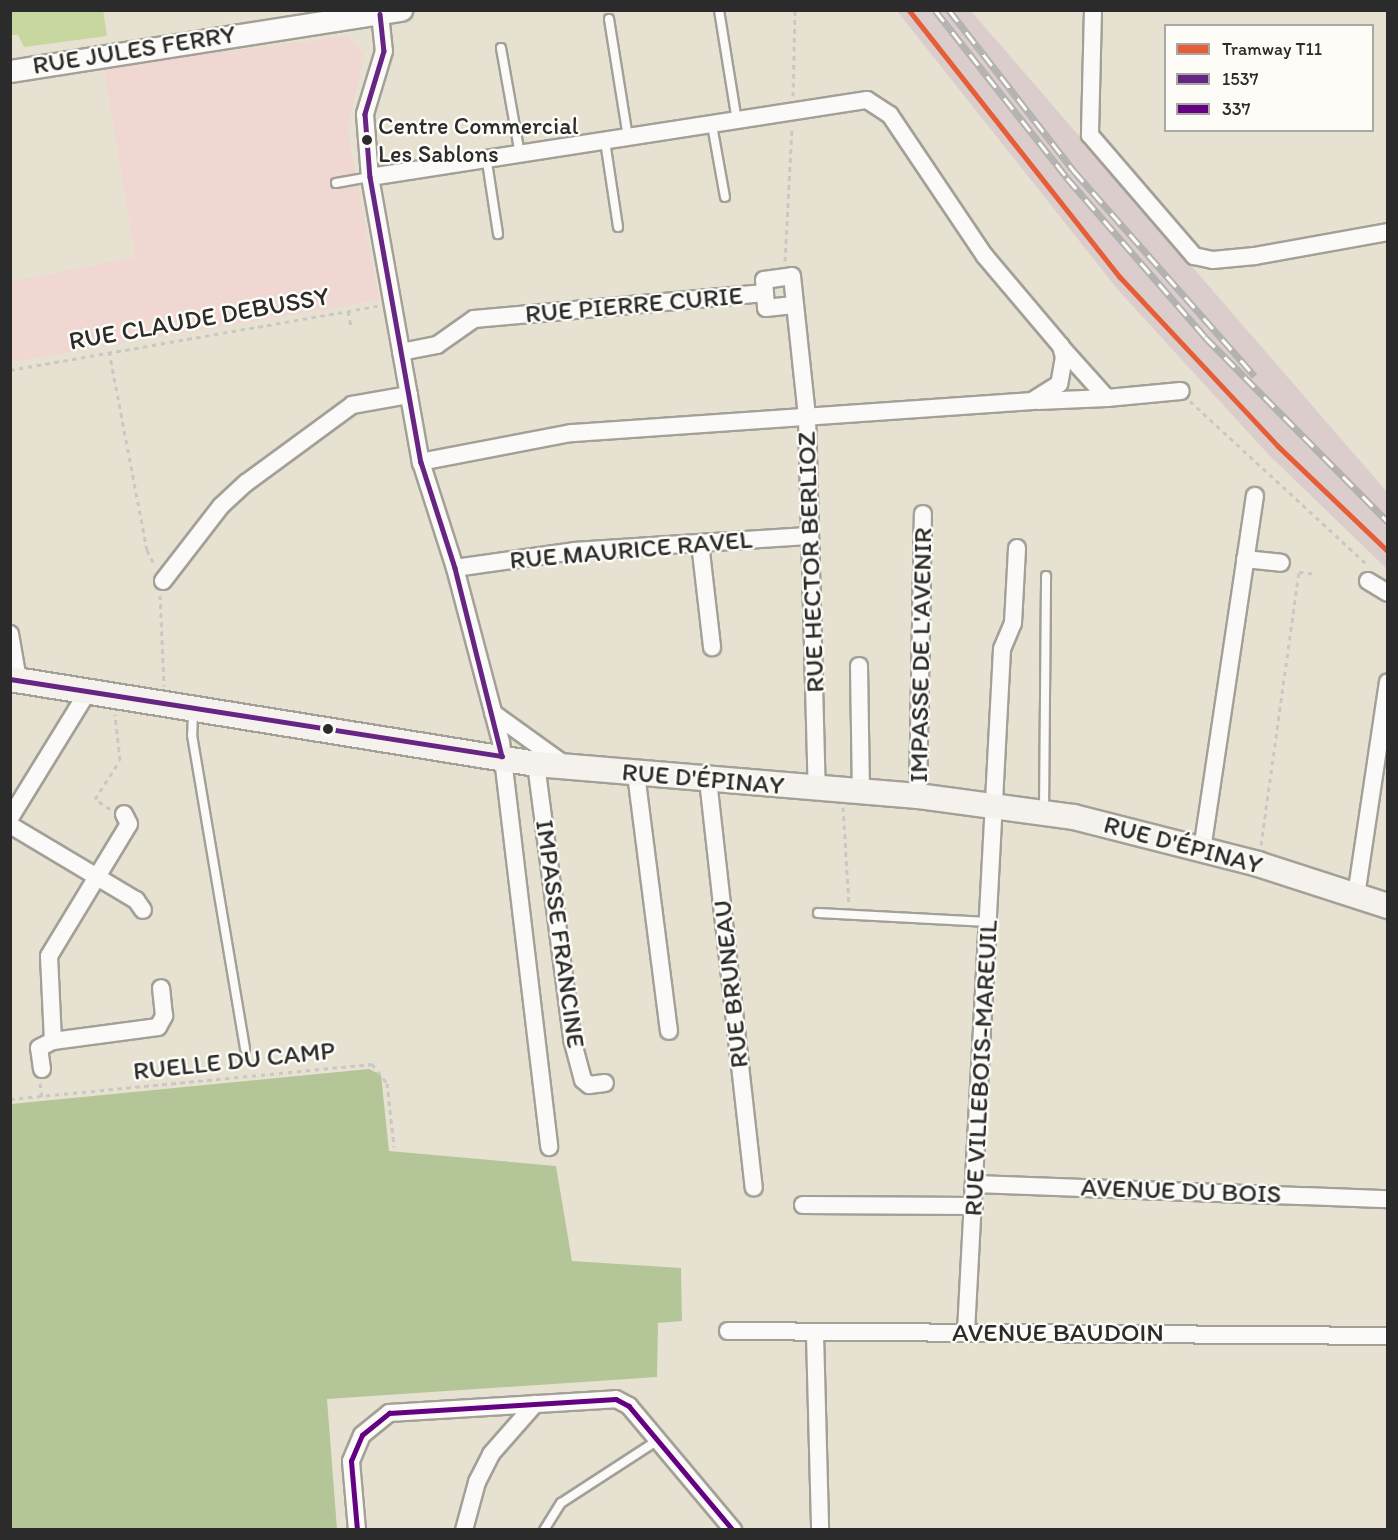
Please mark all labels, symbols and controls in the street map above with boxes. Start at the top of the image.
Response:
street label: RUE JULES FERRY [30,18,238,82]
legend [1164,24,1374,132]
text: Tramway T11 [1222,38,1322,60]
text: 1537 [1222,68,1259,90]
text: 337 [1222,98,1251,120]
place label: Centre Commercial Les Sablons [378,112,579,168]
marker: Centre Commercial Les Sablons [361,134,373,146]
street label: RUE PIERRE CURIE [525,280,743,330]
street label: RUE CLAUDE DEBUSSY [66,281,332,357]
street label: RUE HECTOR BERLIOZ [791,433,831,691]
street label: RUE MAURICE RAVEL [507,524,755,576]
street label: IMPASSE DE L'AVENIR [903,527,939,783]
unlabelled marker [322,723,334,735]
street label: RUE D'ÉPINAY [620,756,786,802]
street label: RUE D'ÉPINAY [1100,809,1266,881]
street label: IMPASSE FRANCINE [529,818,591,1050]
street label: RUE BRUNEAU [707,898,755,1070]
street label: RUE VILLEBOIS-MAREUIL [958,921,1004,1215]
street label: RUELLE DU CAMP [131,1035,337,1087]
street label: AVENUE DU BOIS [1082,1172,1280,1210]
street label: AVENUE BAUDOIN [951,1317,1165,1349]

